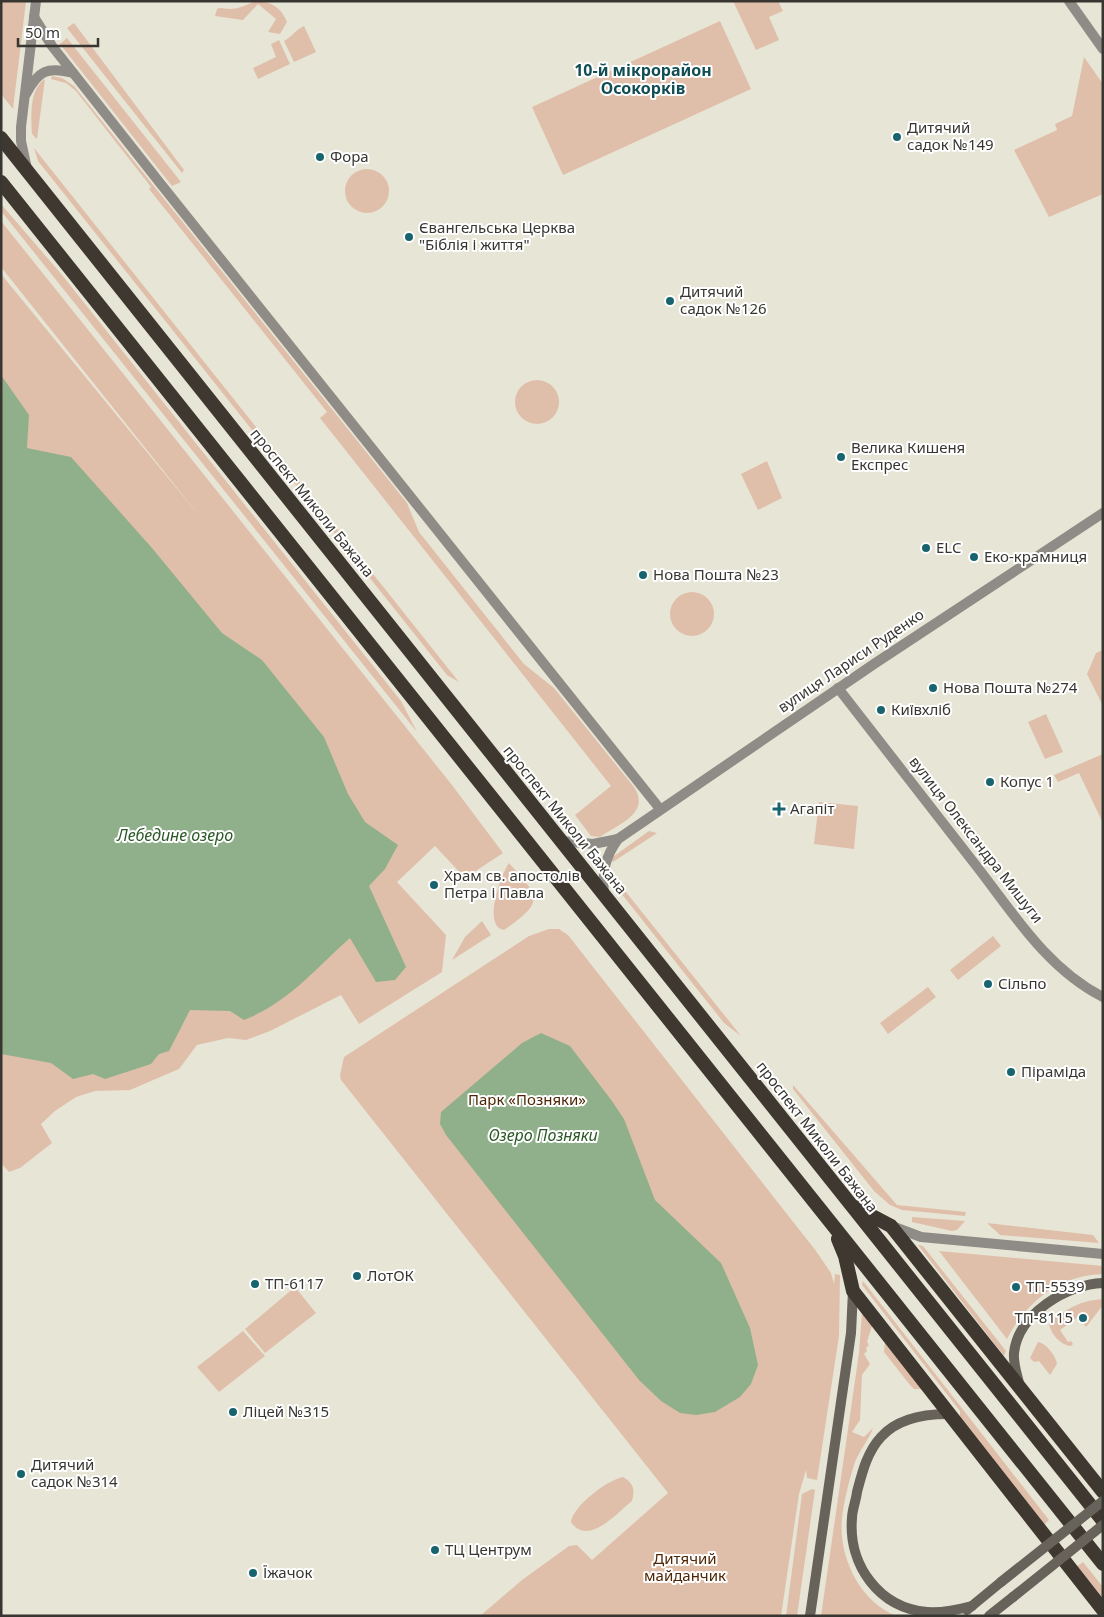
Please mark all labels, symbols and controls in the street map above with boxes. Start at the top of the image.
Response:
scale bar [18,15,98,47]
text: 50 m [25,22,60,42]
district label: 10-й мікрорайон Осокорків [574,59,712,99]
place label: Дитячий садок №149 [907,117,994,154]
marker: Дитячий садок №149 [891,131,903,143]
place label: Фора [330,146,369,166]
marker: Фора [314,151,326,163]
place label: Євангельська Церква "Біблія і життя" [419,217,575,254]
marker: Євангельська Церква "Біблія і життя" [403,231,415,243]
place label: Дитячий садок №126 [680,281,767,318]
marker: Дитячий садок №126 [664,295,676,307]
street label: проспект Миколи Бажана [246,424,379,581]
place label: Велика Кишеня Експрес [851,437,965,474]
marker: Велика Кишеня Експрес [835,451,847,463]
place label: ELC [936,537,962,557]
marker: ELC [920,542,932,554]
place label: Еко-крамниця [984,546,1087,566]
marker: Еко-крамниця [968,551,980,563]
place label: Нова Пошта №23 [653,564,779,584]
marker: Нова Пошта №23 [637,569,649,581]
street label: вулиця Лариси Руденко [774,604,927,717]
place label: Нова Пошта №274 [943,677,1078,697]
marker: Нова Пошта №274 [927,682,939,694]
place label: Київхліб [891,699,951,719]
marker: Київхліб [875,704,887,716]
street label: проспект Миколи Бажана [499,741,632,898]
street label: вулиця Олександра Мишуги [905,752,1048,927]
place label: Копус 1 [1000,771,1054,791]
marker: Копус 1 [984,776,996,788]
place label: Агапіт [790,798,834,818]
marker: Агапіт [772,802,786,816]
water label: Лебедине озеро [116,824,233,846]
place label: Храм св. апостолів Петра і Павла [444,865,580,902]
marker: Храм св. апостолів Петра і Павла [428,879,440,891]
place label: Сільпо [998,973,1047,993]
marker: Сільпо [982,978,994,990]
street label: проспект Миколи Бажана [753,1057,883,1216]
place label: Піраміда [1021,1061,1086,1081]
marker: Піраміда [1005,1066,1017,1078]
park label: Парк «Позняки» [468,1089,586,1109]
water label: Озеро Позняки [488,1124,598,1146]
place label: ЛотОК [367,1265,415,1285]
marker: ЛотОК [351,1270,363,1282]
place label: ТП-6117 [265,1273,324,1293]
place label: ТП-5539 [1026,1276,1085,1296]
marker: ТП-6117 [249,1278,261,1290]
marker: ТП-5539 [1010,1281,1022,1293]
place label: ТП-8115 [1015,1307,1073,1327]
marker: ТП-8115 [1077,1312,1089,1324]
place label: Ліцей №315 [243,1401,329,1421]
marker: Ліцей №315 [227,1406,239,1418]
place label: Дитячий садок №314 [31,1454,118,1491]
marker: Дитячий садок №314 [15,1468,27,1480]
place label: ТЦ Центрум [445,1539,532,1559]
marker: ТЦ Центрум [429,1544,441,1556]
park label: Дитячий майданчик [644,1548,726,1585]
place label: Їжачок [263,1562,312,1582]
marker: Їжачок [247,1567,259,1579]

